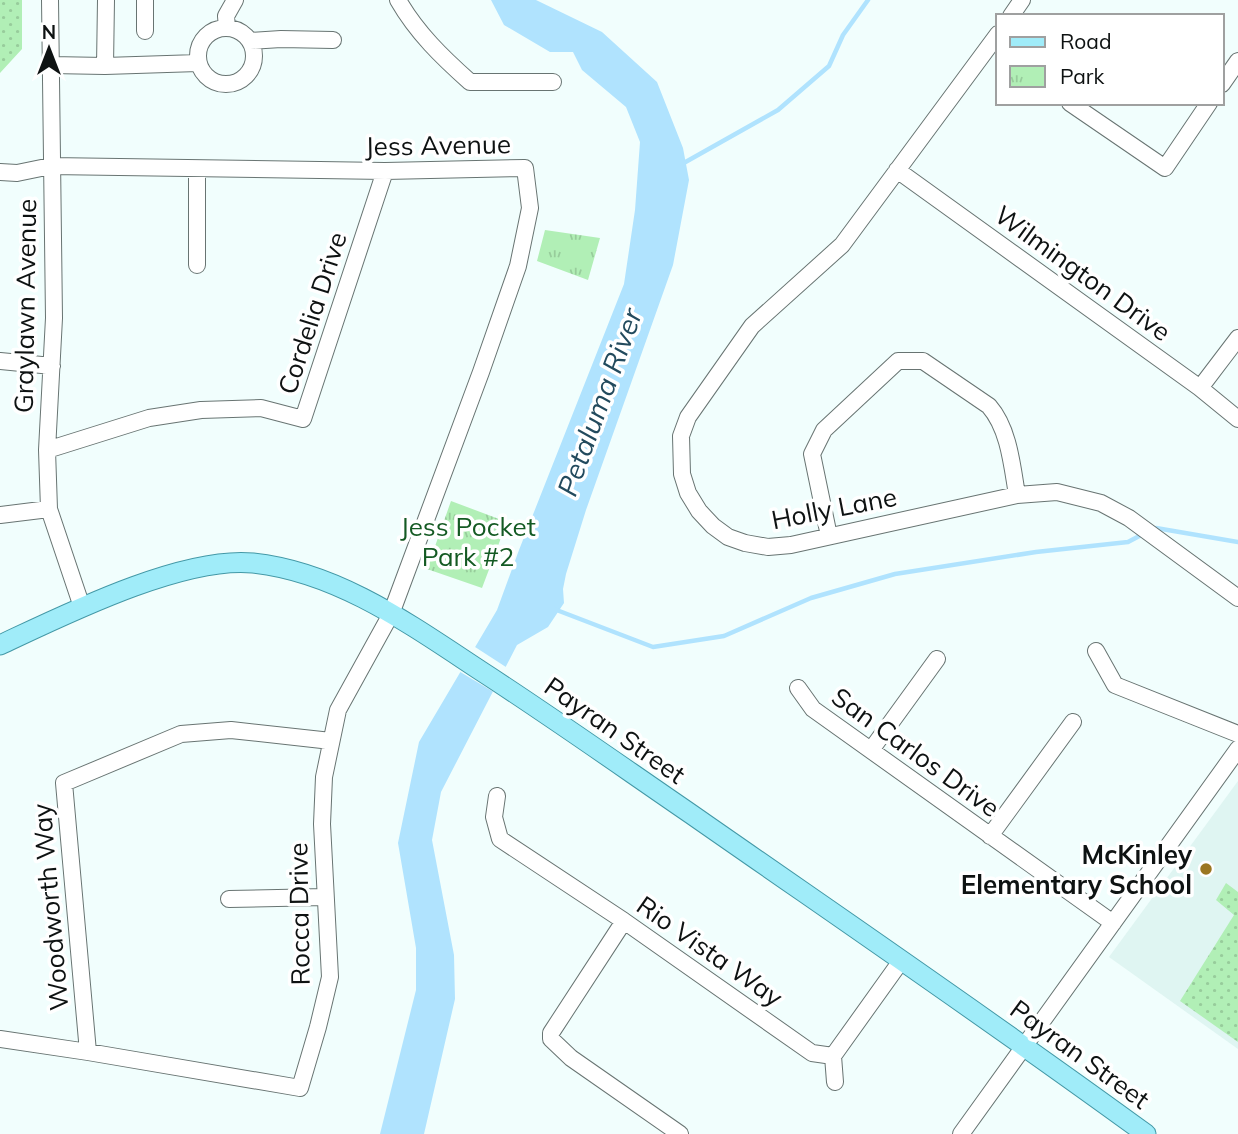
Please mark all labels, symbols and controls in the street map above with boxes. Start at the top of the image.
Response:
north arrow [14,14,84,84]
legend [996,14,1224,105]
text: N [42,20,56,44]
text: Road [1060,28,1111,54]
text: Park [1060,63,1104,89]
street label: Jess Avenue [365,127,511,163]
street label: Wilmington Drive [988,198,1178,348]
street label: Graylawn Avenue [7,199,43,413]
street label: Cordelia Drive [270,228,354,398]
water label: Petaluma River [549,302,650,501]
street label: Holly Lane [769,480,899,536]
park label: Jess Pocket Park #2 [400,510,536,573]
street label: Payran Street [538,669,692,791]
street label: San Carlos Drive [826,680,1006,824]
street label: Woodworth Way [24,802,75,1012]
place label: McKinley Elementary School [961,838,1193,901]
street label: Rocca Drive [281,842,317,986]
marker: McKinley Elementary School [1198,861,1214,877]
street label: Rio Vista Way [630,888,790,1014]
street label: Payran Street [1004,992,1156,1116]

